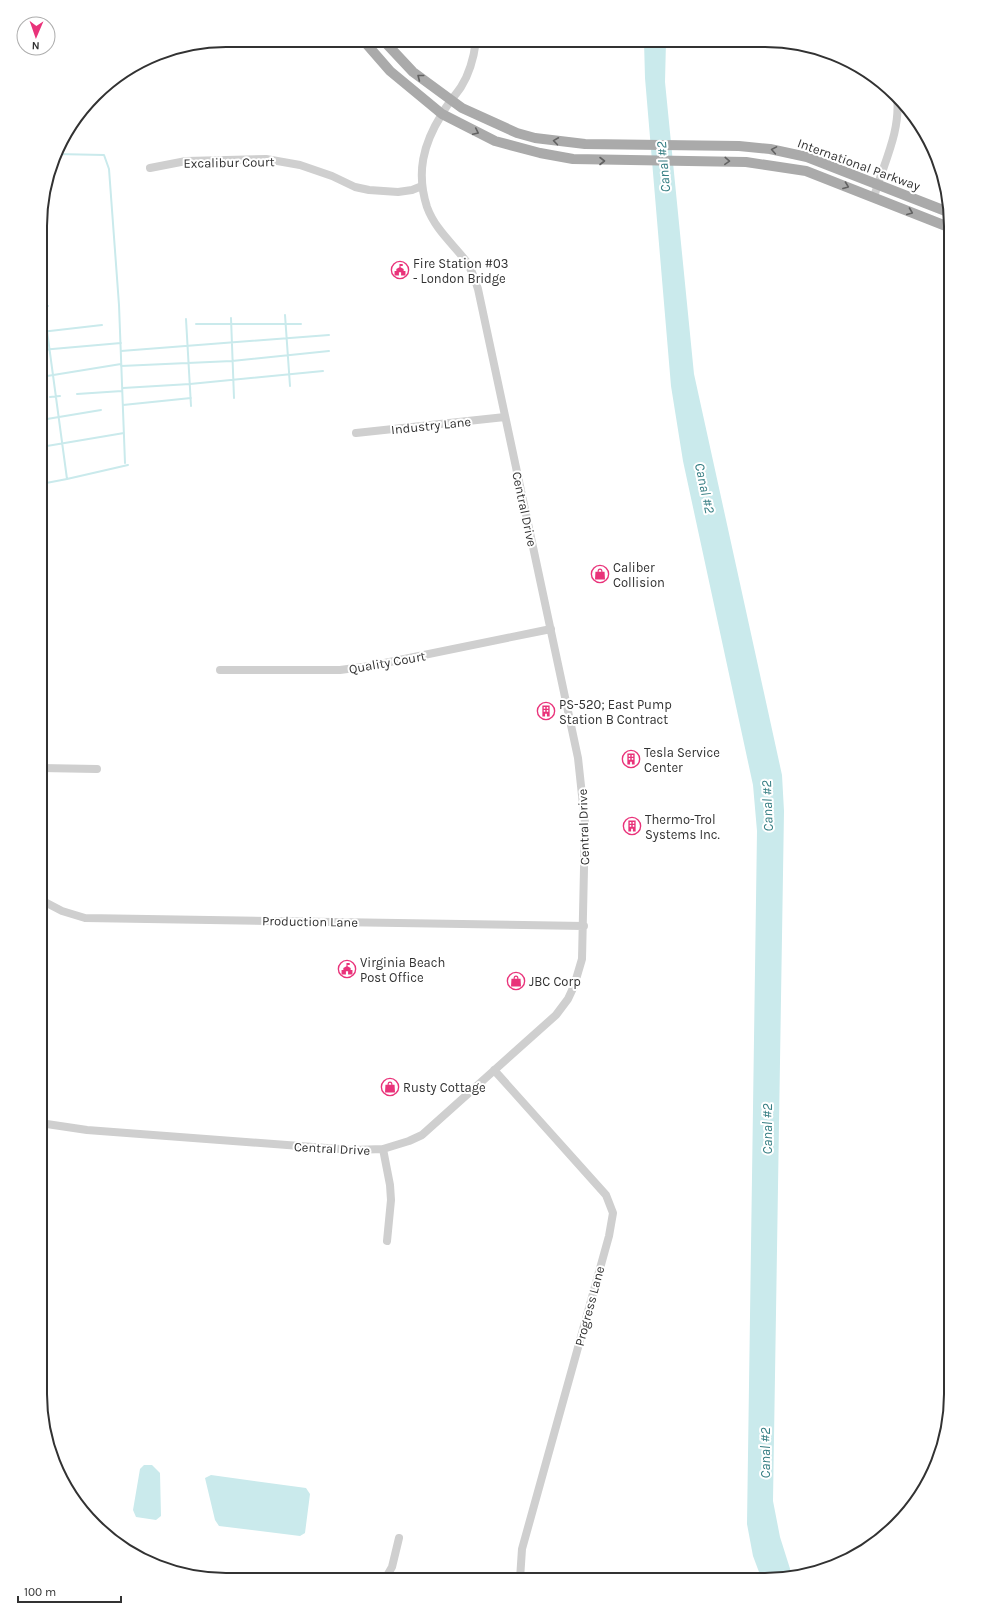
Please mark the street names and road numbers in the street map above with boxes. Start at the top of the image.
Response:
street label: International Parkway [795,135,922,194]
street label: Excalibur Court [183,154,275,171]
street label: Industry Lane [390,414,472,437]
street label: Central Drive [509,470,540,548]
street label: Quality Court [348,648,427,677]
street label: Central Drive [575,788,592,865]
street label: Production Lane [262,913,358,930]
street label: Central Drive [293,1139,371,1158]
street label: Progress Lane [572,1264,607,1348]

